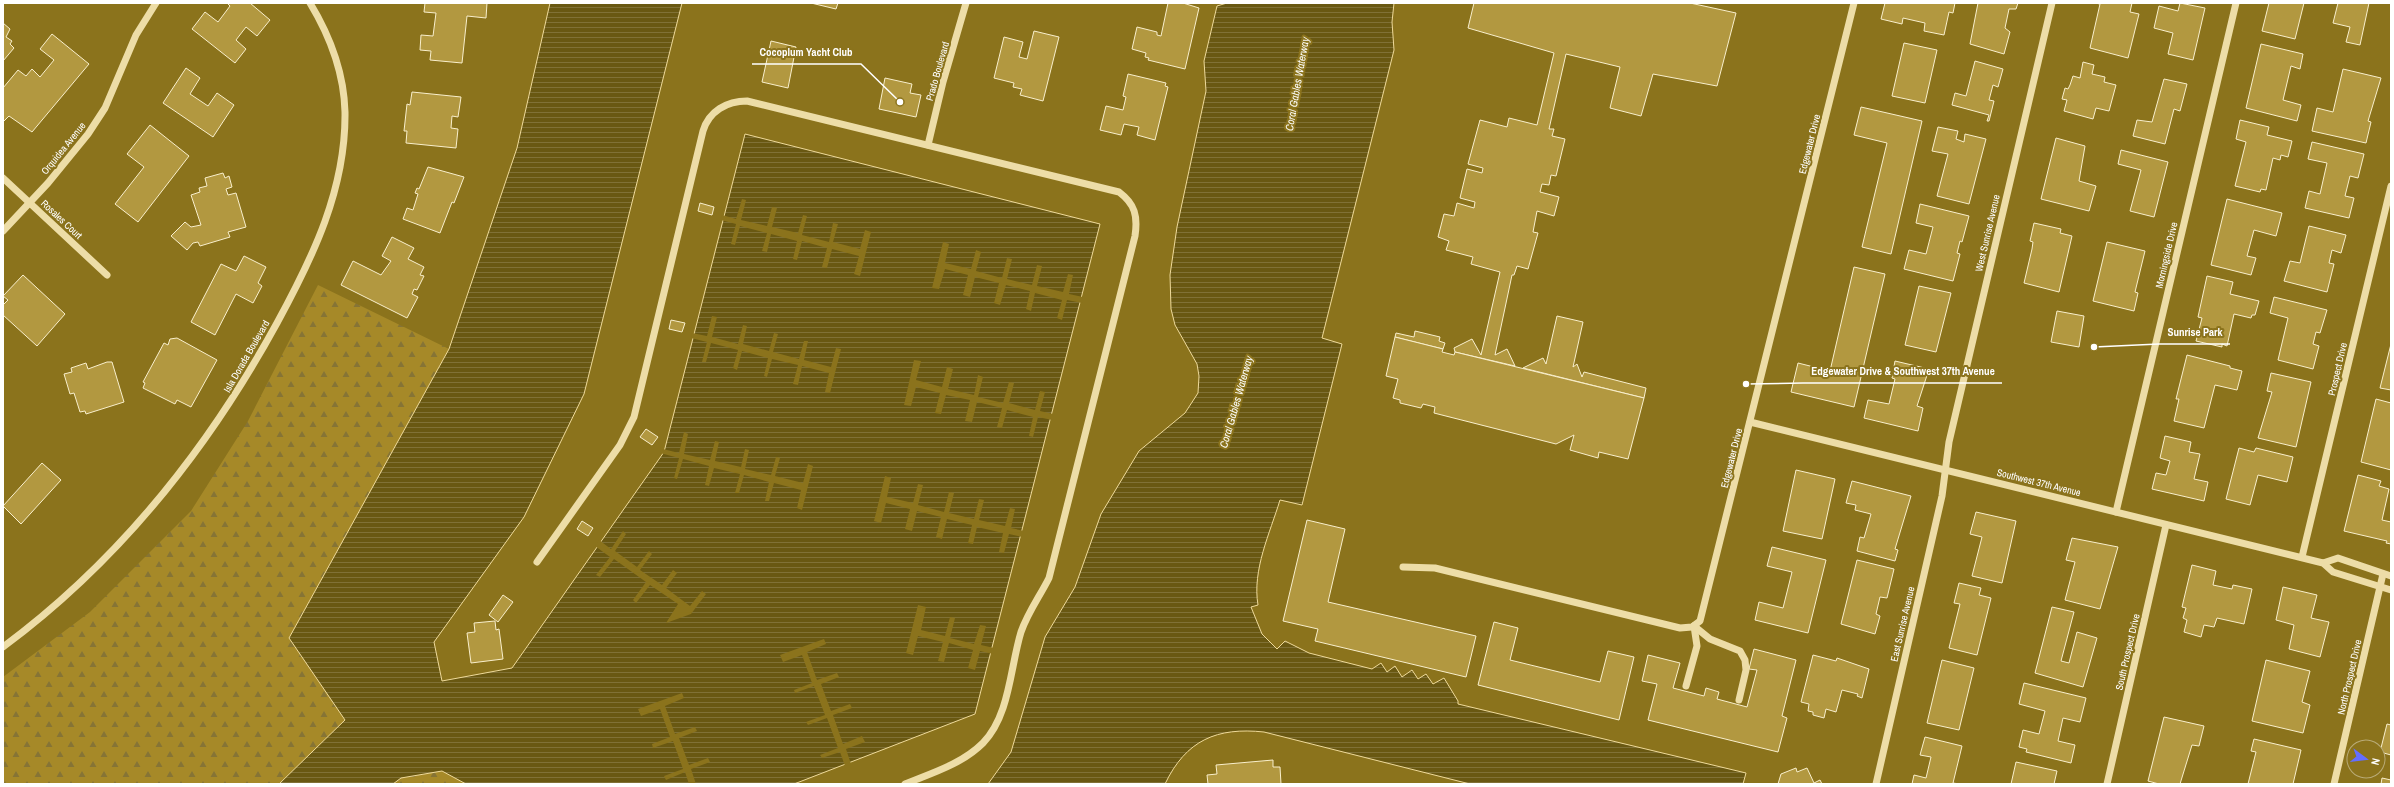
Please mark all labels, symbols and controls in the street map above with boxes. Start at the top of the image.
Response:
water label: Coral Gables Waterway [1282,36,1312,132]
street label: Prado Boulevard [923,40,952,102]
callout: Cocoplum Yacht Club [752,41,861,64]
text: Cocoplum Yacht Club [759,45,853,59]
street label: Edgewater Drive [1796,112,1823,175]
street label: Orquidea Avenue [38,119,89,177]
street label: West Sunrise Avenue [1972,193,2003,273]
street label: Rosales Court [38,197,86,242]
street label: Morningside Drive [2153,220,2181,289]
street label: Isla Dorada Boulevard [221,318,272,395]
callout: Sunrise Park [2159,321,2230,344]
text: Sunrise Park [2167,325,2224,339]
street label: Prospect Drive [2325,341,2350,397]
water label: Coral Gables Waterway [1216,354,1256,450]
callout: Edgewater Drive & Southwest 37th Avenue [1803,360,2002,383]
text: Edgewater Drive & Southwest 37th Avenue [1811,364,1995,378]
street label: Edgewater Drive [1718,426,1745,489]
street label: Southwest 37th Avenue [1996,466,2083,499]
street label: East Sunrise Avenue [1888,585,1918,663]
street label: South Prospect Drive [2112,612,2143,692]
street label: North Prospect Drive [2335,638,2365,716]
north arrow [2346,739,2386,779]
text: N [2368,757,2383,767]

